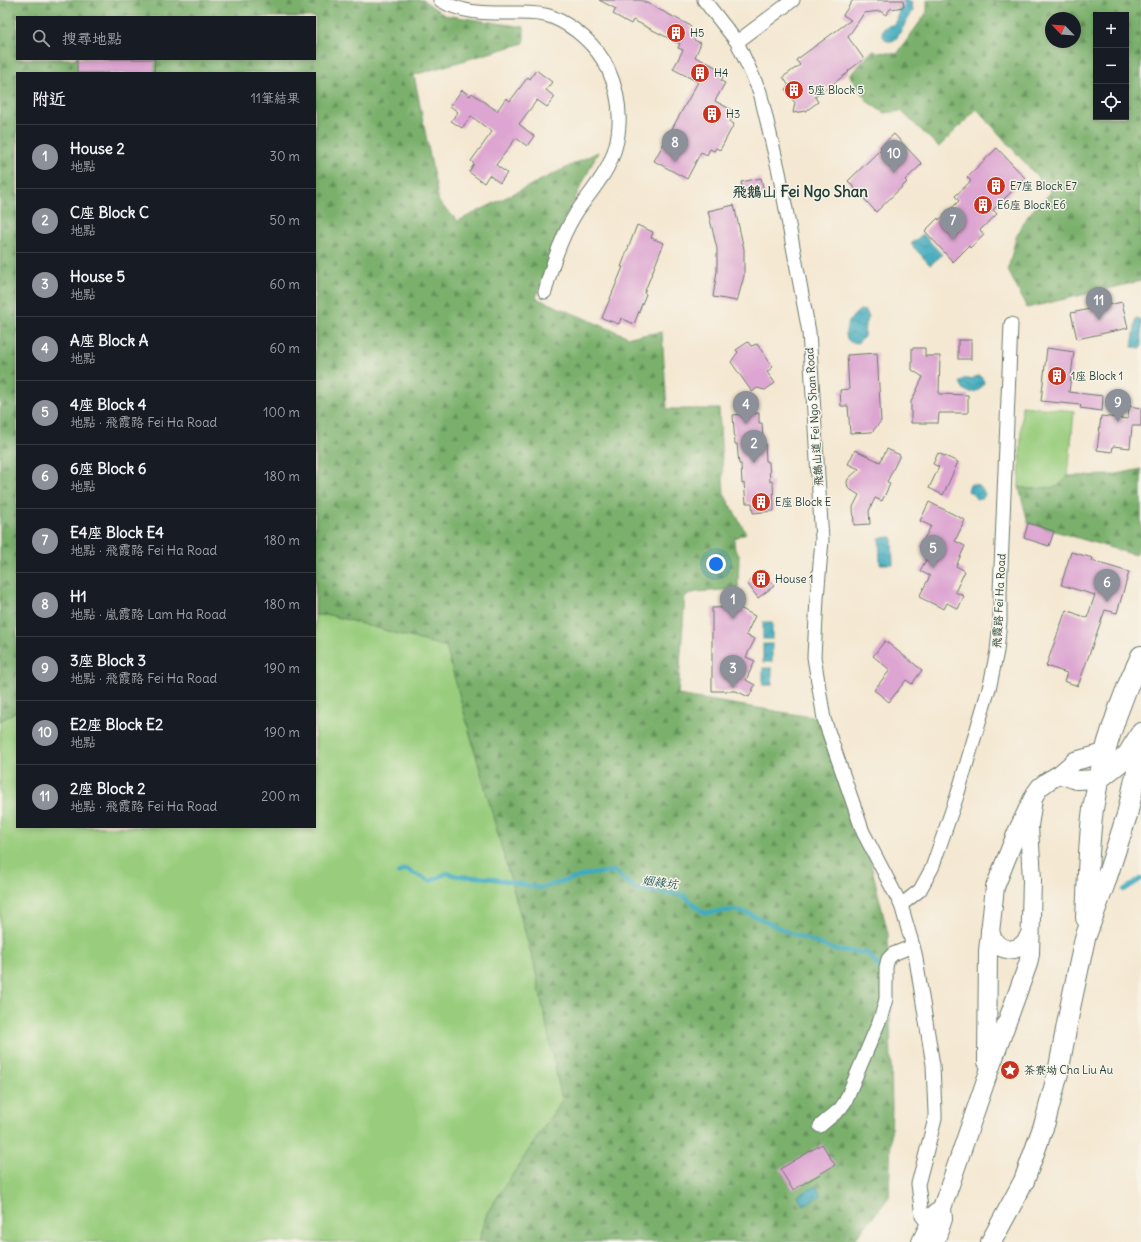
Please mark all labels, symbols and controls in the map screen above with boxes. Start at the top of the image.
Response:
north arrow [1045,12,1081,48]
map controls [1093,12,1129,120]
button: + [1093,12,1129,48]
search box [16,16,316,60]
building icon: H5 [665,22,687,44]
place label: H5 [690,26,704,40]
icon: search [30,27,52,49]
text: 搜尋地點 [62,29,122,48]
button: − [1093,48,1129,84]
building icon: H4 [689,62,711,84]
place label: H4 [714,66,728,80]
building icon: 5座 Block 5 [783,79,805,101]
place label: 5座 Block 5 [808,83,864,97]
button: locate [1093,84,1129,120]
text: 附近 [32,88,66,110]
text: 11筆結果 [251,90,300,107]
building icon: H3 [701,103,723,125]
place label: H3 [726,107,740,121]
pin: 8 [662,129,688,162]
text: House 2 [70,139,125,158]
pin: 10 [881,140,907,173]
text: 1 [42,148,48,165]
text: 30 m [270,148,300,165]
text: 地點 [70,158,96,175]
building icon: E7座 Block E7 [985,175,1007,197]
place label: E7座 Block E7 [1010,179,1078,193]
district label: 飛鵝山 Fei Ngo Shan [732,182,868,202]
building icon: E6座 Block E6 [972,194,994,216]
place label: E6座 Block E6 [997,198,1066,212]
text: C座 Block C [70,203,149,222]
pin: 7 [940,207,966,240]
text: 2 [41,212,49,229]
text: 50 m [269,212,300,229]
text: 地點 [70,222,96,239]
text: House 5 [70,267,125,286]
text: 3 [41,276,49,293]
text: 60 m [269,276,300,293]
text: 地點 [70,286,96,303]
pin: 11 [1086,287,1112,320]
text: A座 Block A [70,331,148,350]
text: 4 [41,340,49,357]
text: 60 m [269,340,300,357]
street label: 飛鵝山道 Fei Ngo Shan Road [802,347,826,487]
text: 地點 [70,350,96,367]
building icon: 1座 Block 1 [1046,365,1068,387]
place label: 1座 Block 1 [1071,369,1123,383]
pin: 9 [1105,389,1131,422]
pin: 4 [733,391,759,424]
text: 4座 Block 4 [70,395,146,414]
text: 5 [41,404,49,421]
text: 100 m [263,404,300,421]
text: 地點 · 飛霞路 Fei Ha Road [70,414,217,431]
pin: 2 [741,430,767,463]
text: 6座 Block 6 [70,459,146,478]
text: 6 [41,468,49,485]
text: 180 m [264,468,300,485]
text: 地點 [70,478,96,495]
building icon: E座 Block E [750,491,772,513]
place label: E座 Block E [775,495,831,509]
text: E4座 Block E4 [70,523,164,542]
text: 7 [42,532,48,549]
text: 180 m [264,532,300,549]
pin: 5 [920,535,946,568]
text: 地點 · 飛霞路 Fei Ha Road [70,542,217,559]
street label: 飛霞路 Fei Ha Road [990,553,1008,649]
your location [706,554,726,574]
building icon: House 1 [750,568,772,590]
pin: 6 [1094,569,1120,602]
place label: House 1 [775,572,813,586]
pin: 1 [720,586,746,619]
text: H1 [70,587,87,606]
text: 8 [41,596,49,613]
text: 180 m [264,596,300,613]
text: 地點 · 嵐霞路 Lam Ha Road [70,606,226,623]
text: 3座 Block 3 [70,651,146,670]
pin: 3 [720,655,746,688]
text: 9 [41,660,49,677]
text: 190 m [264,660,300,677]
text: 地點 · 飛霞路 Fei Ha Road [70,670,217,687]
text: E2座 Block E2 [70,715,163,734]
text: 10 [38,724,52,741]
text: 190 m [264,724,300,741]
text: 地點 [70,734,96,751]
text: 2座 Block 2 [70,779,145,798]
text: 11 [40,788,50,805]
text: 200 m [261,788,300,805]
text: 地點 · 飛霞路 Fei Ha Road [70,798,217,815]
water label: 姻緣坑 [641,872,681,892]
place icon: 茶寮坳 Cha Liu Au [999,1059,1021,1081]
place label: 茶寮坳 Cha Liu Au [1024,1063,1114,1077]

